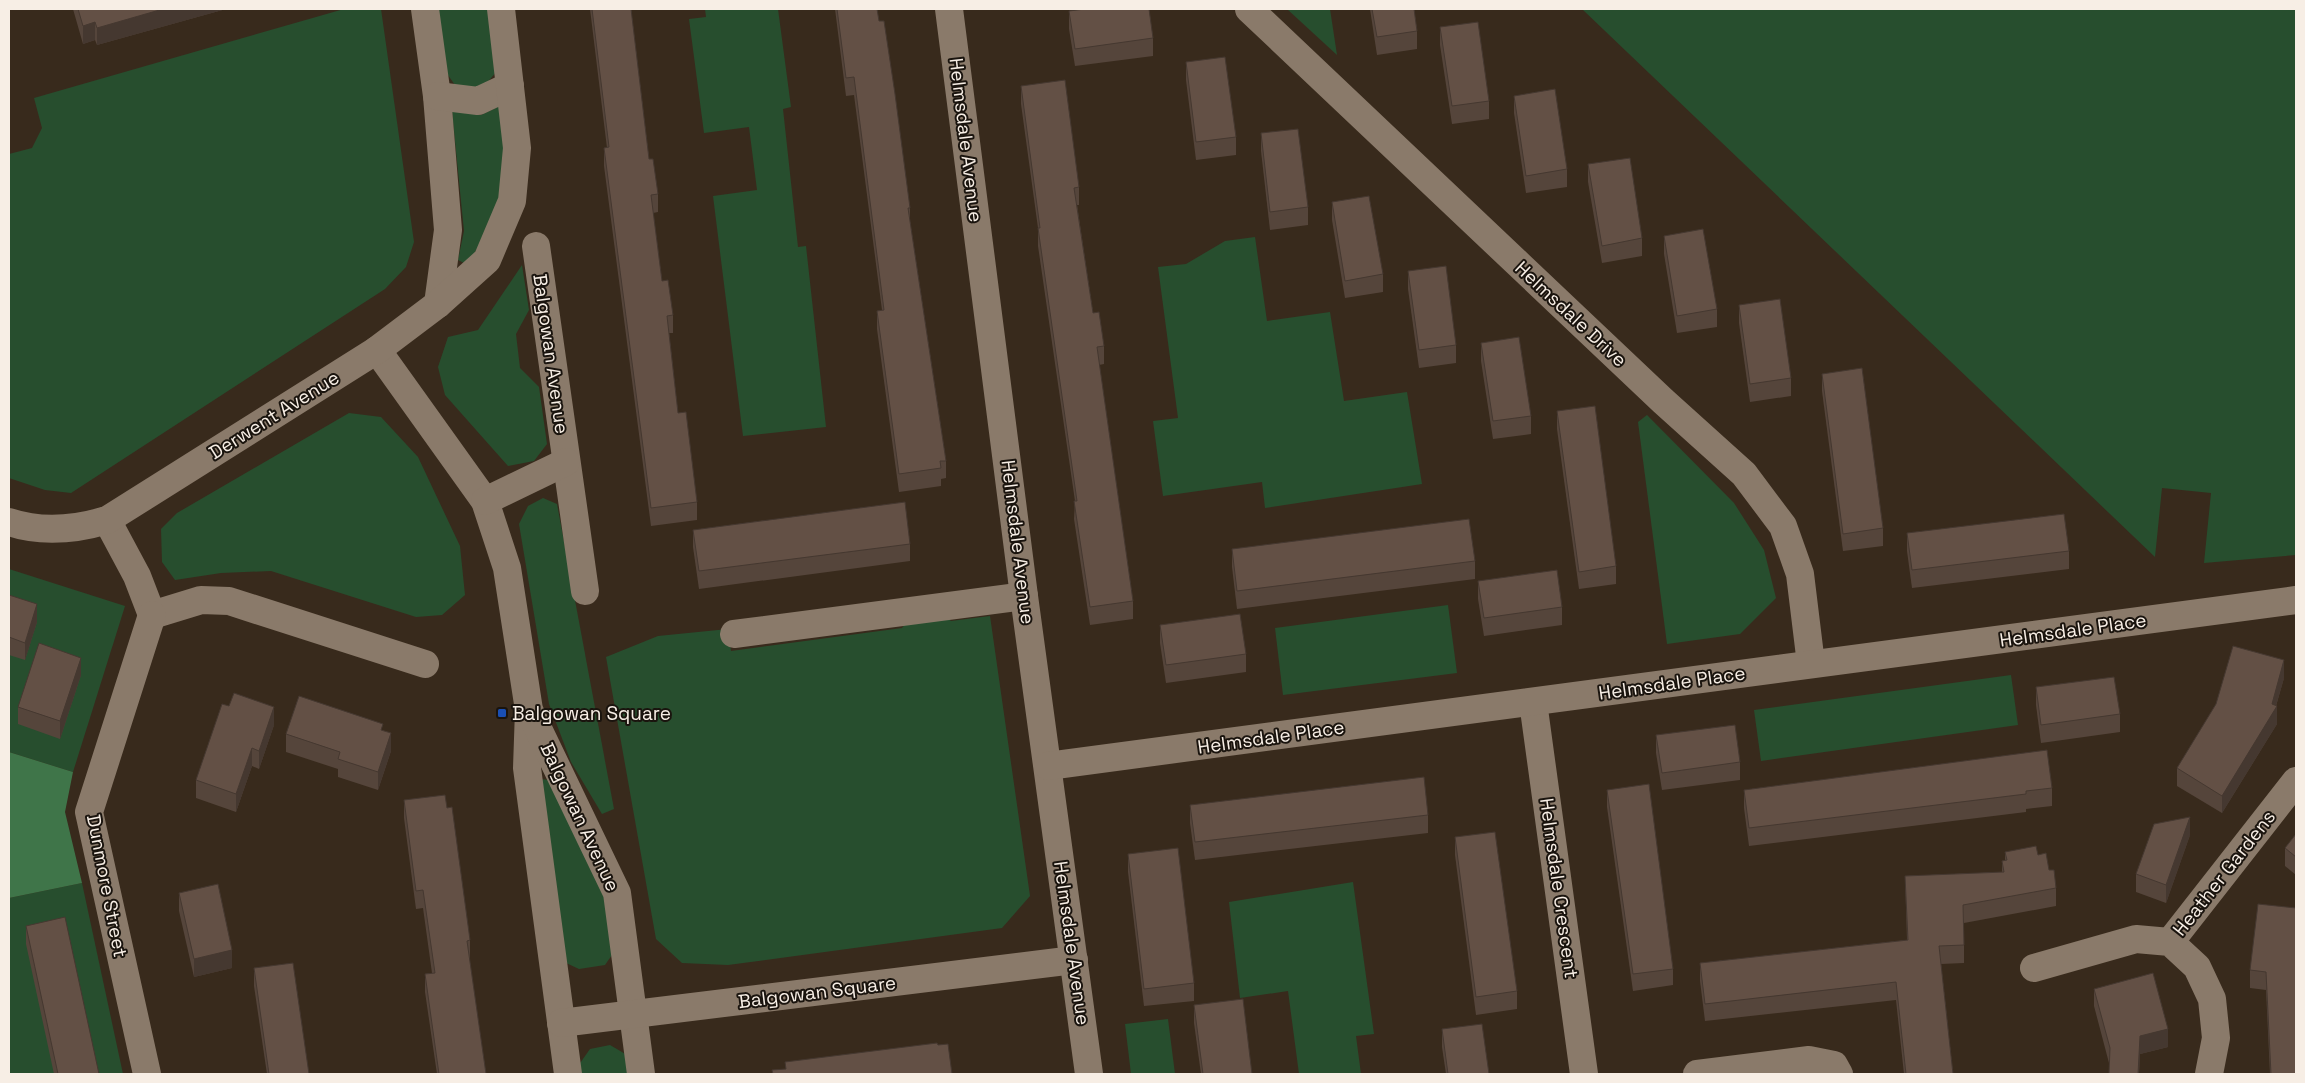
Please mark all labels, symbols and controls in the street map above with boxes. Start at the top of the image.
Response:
street label: Helmsdale Avenue [944,56,988,224]
street label: Helmsdale Drive [1510,256,1632,372]
street label: Balgowan Avenue [527,272,575,436]
street label: Derwent Avenue [204,365,344,465]
street label: Helmsdale Avenue [996,458,1040,626]
street label: Helmsdale Place [1998,607,2148,653]
street label: Helmsdale Place [1597,660,1747,706]
place label: Balgowan Square [512,701,671,726]
marker: Balgowan Square [496,707,508,719]
street label: Helmsdale Place [1196,714,1346,760]
street label: Balgowan Avenue [535,739,625,895]
street label: Helmsdale Crescent [1534,796,1584,980]
street label: Heather Gardens [2167,805,2281,941]
street label: Dunmore Street [81,812,133,960]
street label: Helmsdale Avenue [1048,859,1096,1027]
street label: Balgowan Square [737,970,897,1014]

